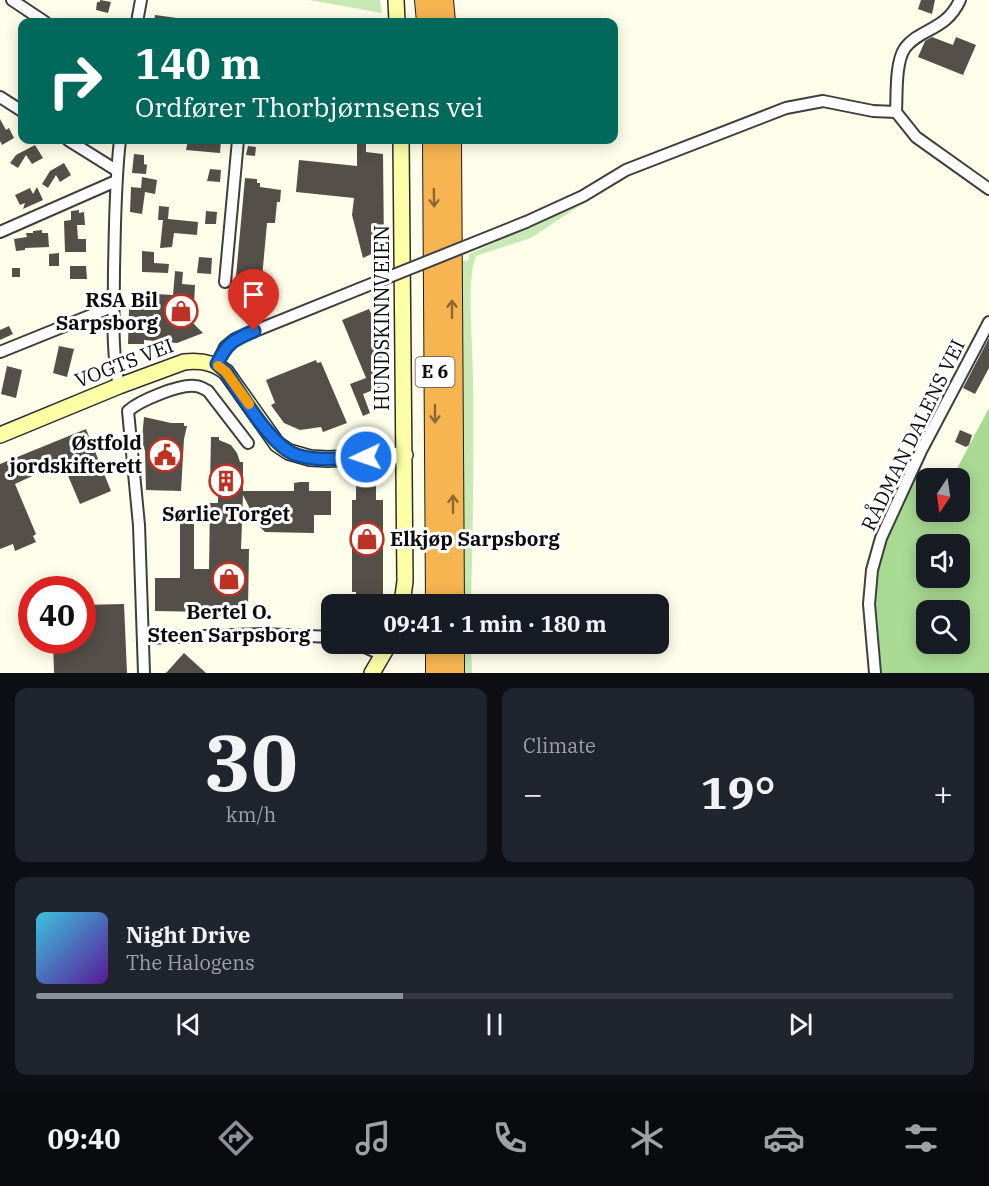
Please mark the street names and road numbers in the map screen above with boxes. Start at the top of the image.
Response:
street label: HUNDSKINNVEIEN [368,225,395,411]
street label: VOGTS VEI [71,331,177,394]
street label: RÅDMAN DALENS VEI [854,335,971,535]
road number: E 6 [416,357,454,387]

